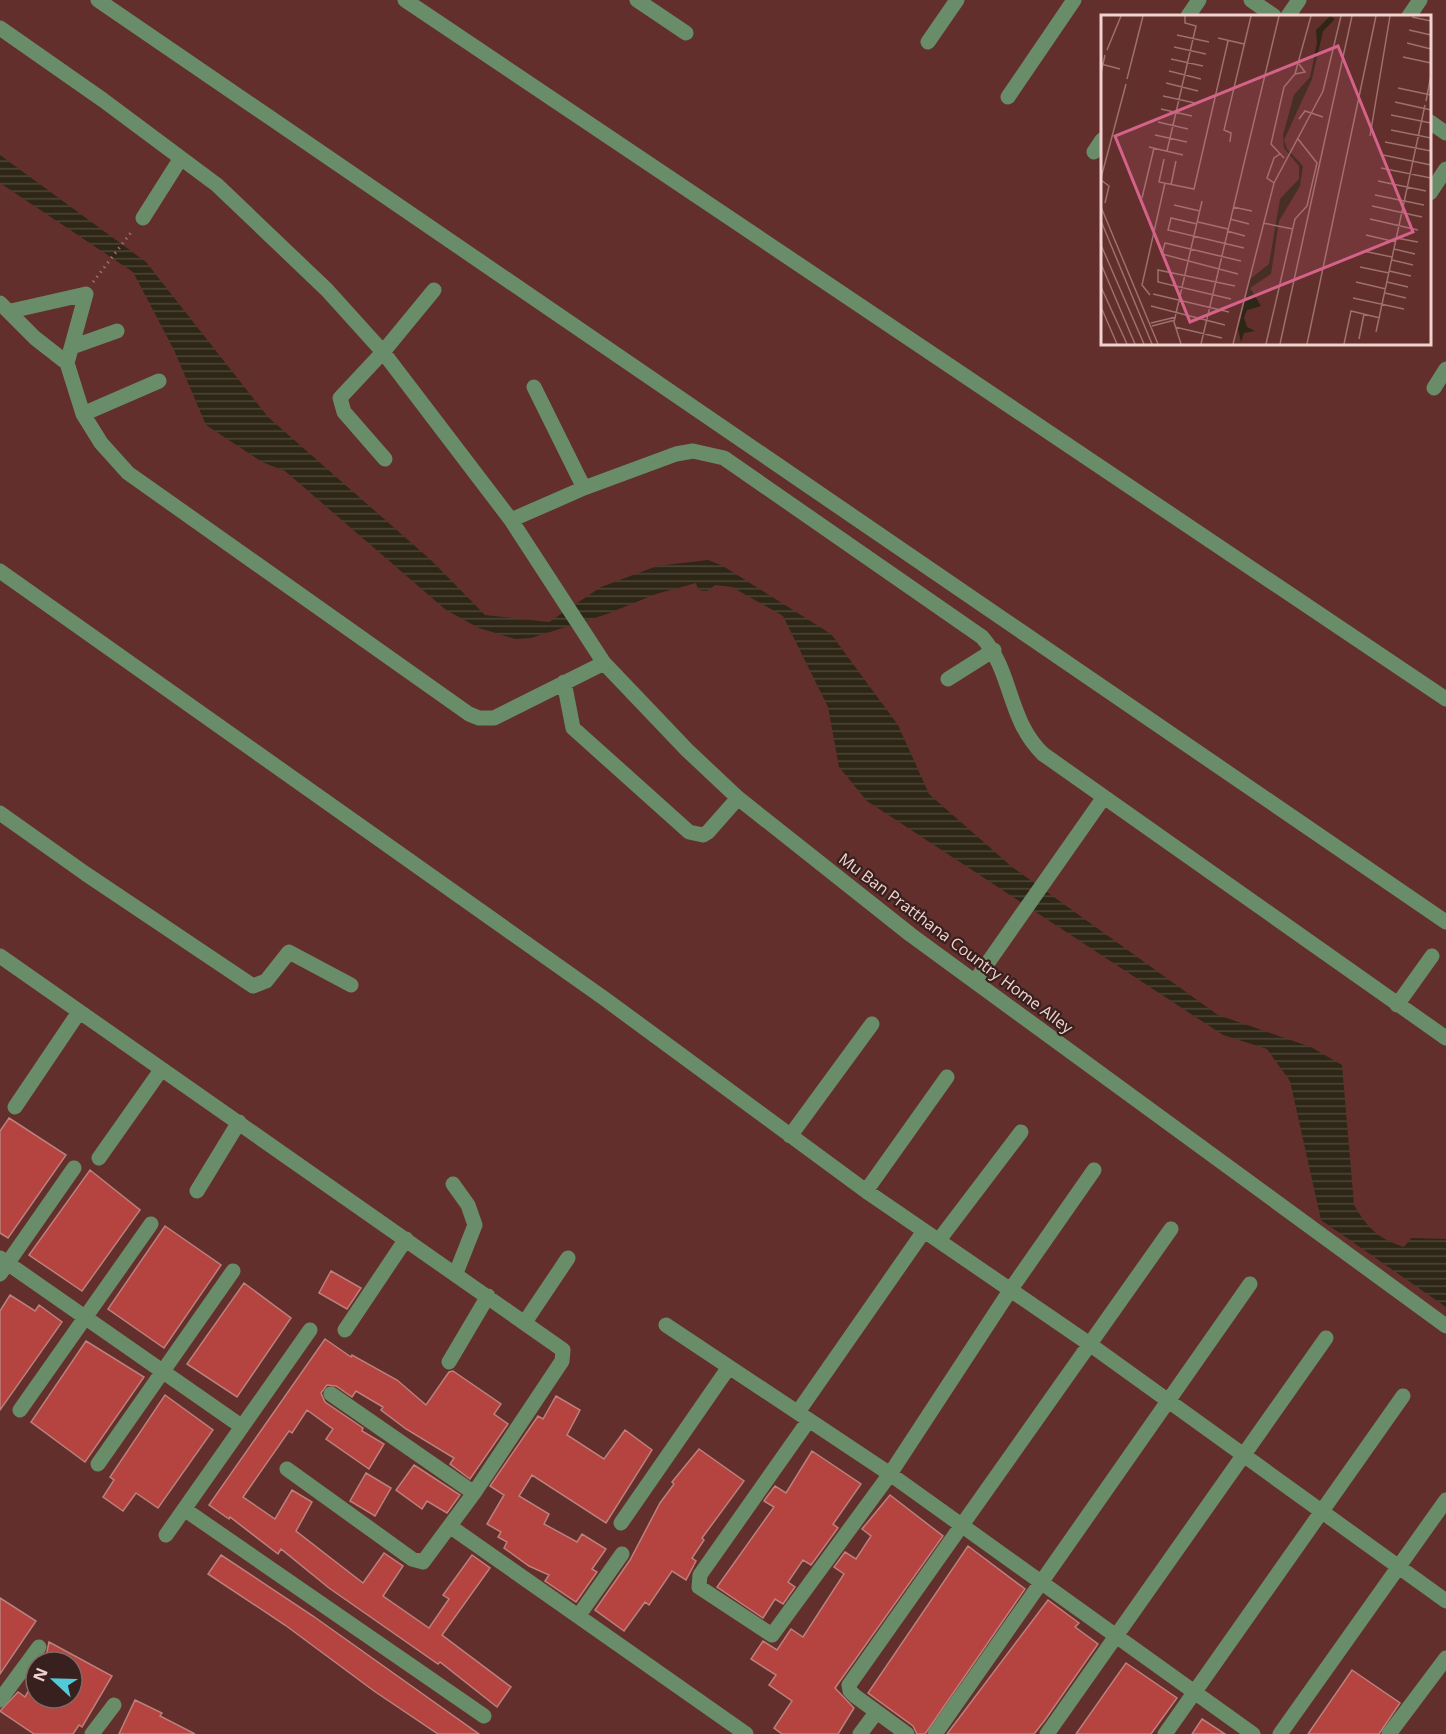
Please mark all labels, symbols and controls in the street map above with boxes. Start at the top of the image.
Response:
inset map [1101,15,1431,345]
street label: Mu Ban Pratthana Country Home Alley [834,848,1078,1039]
north arrow [24,1650,84,1710]
text: N [27,1664,53,1685]

